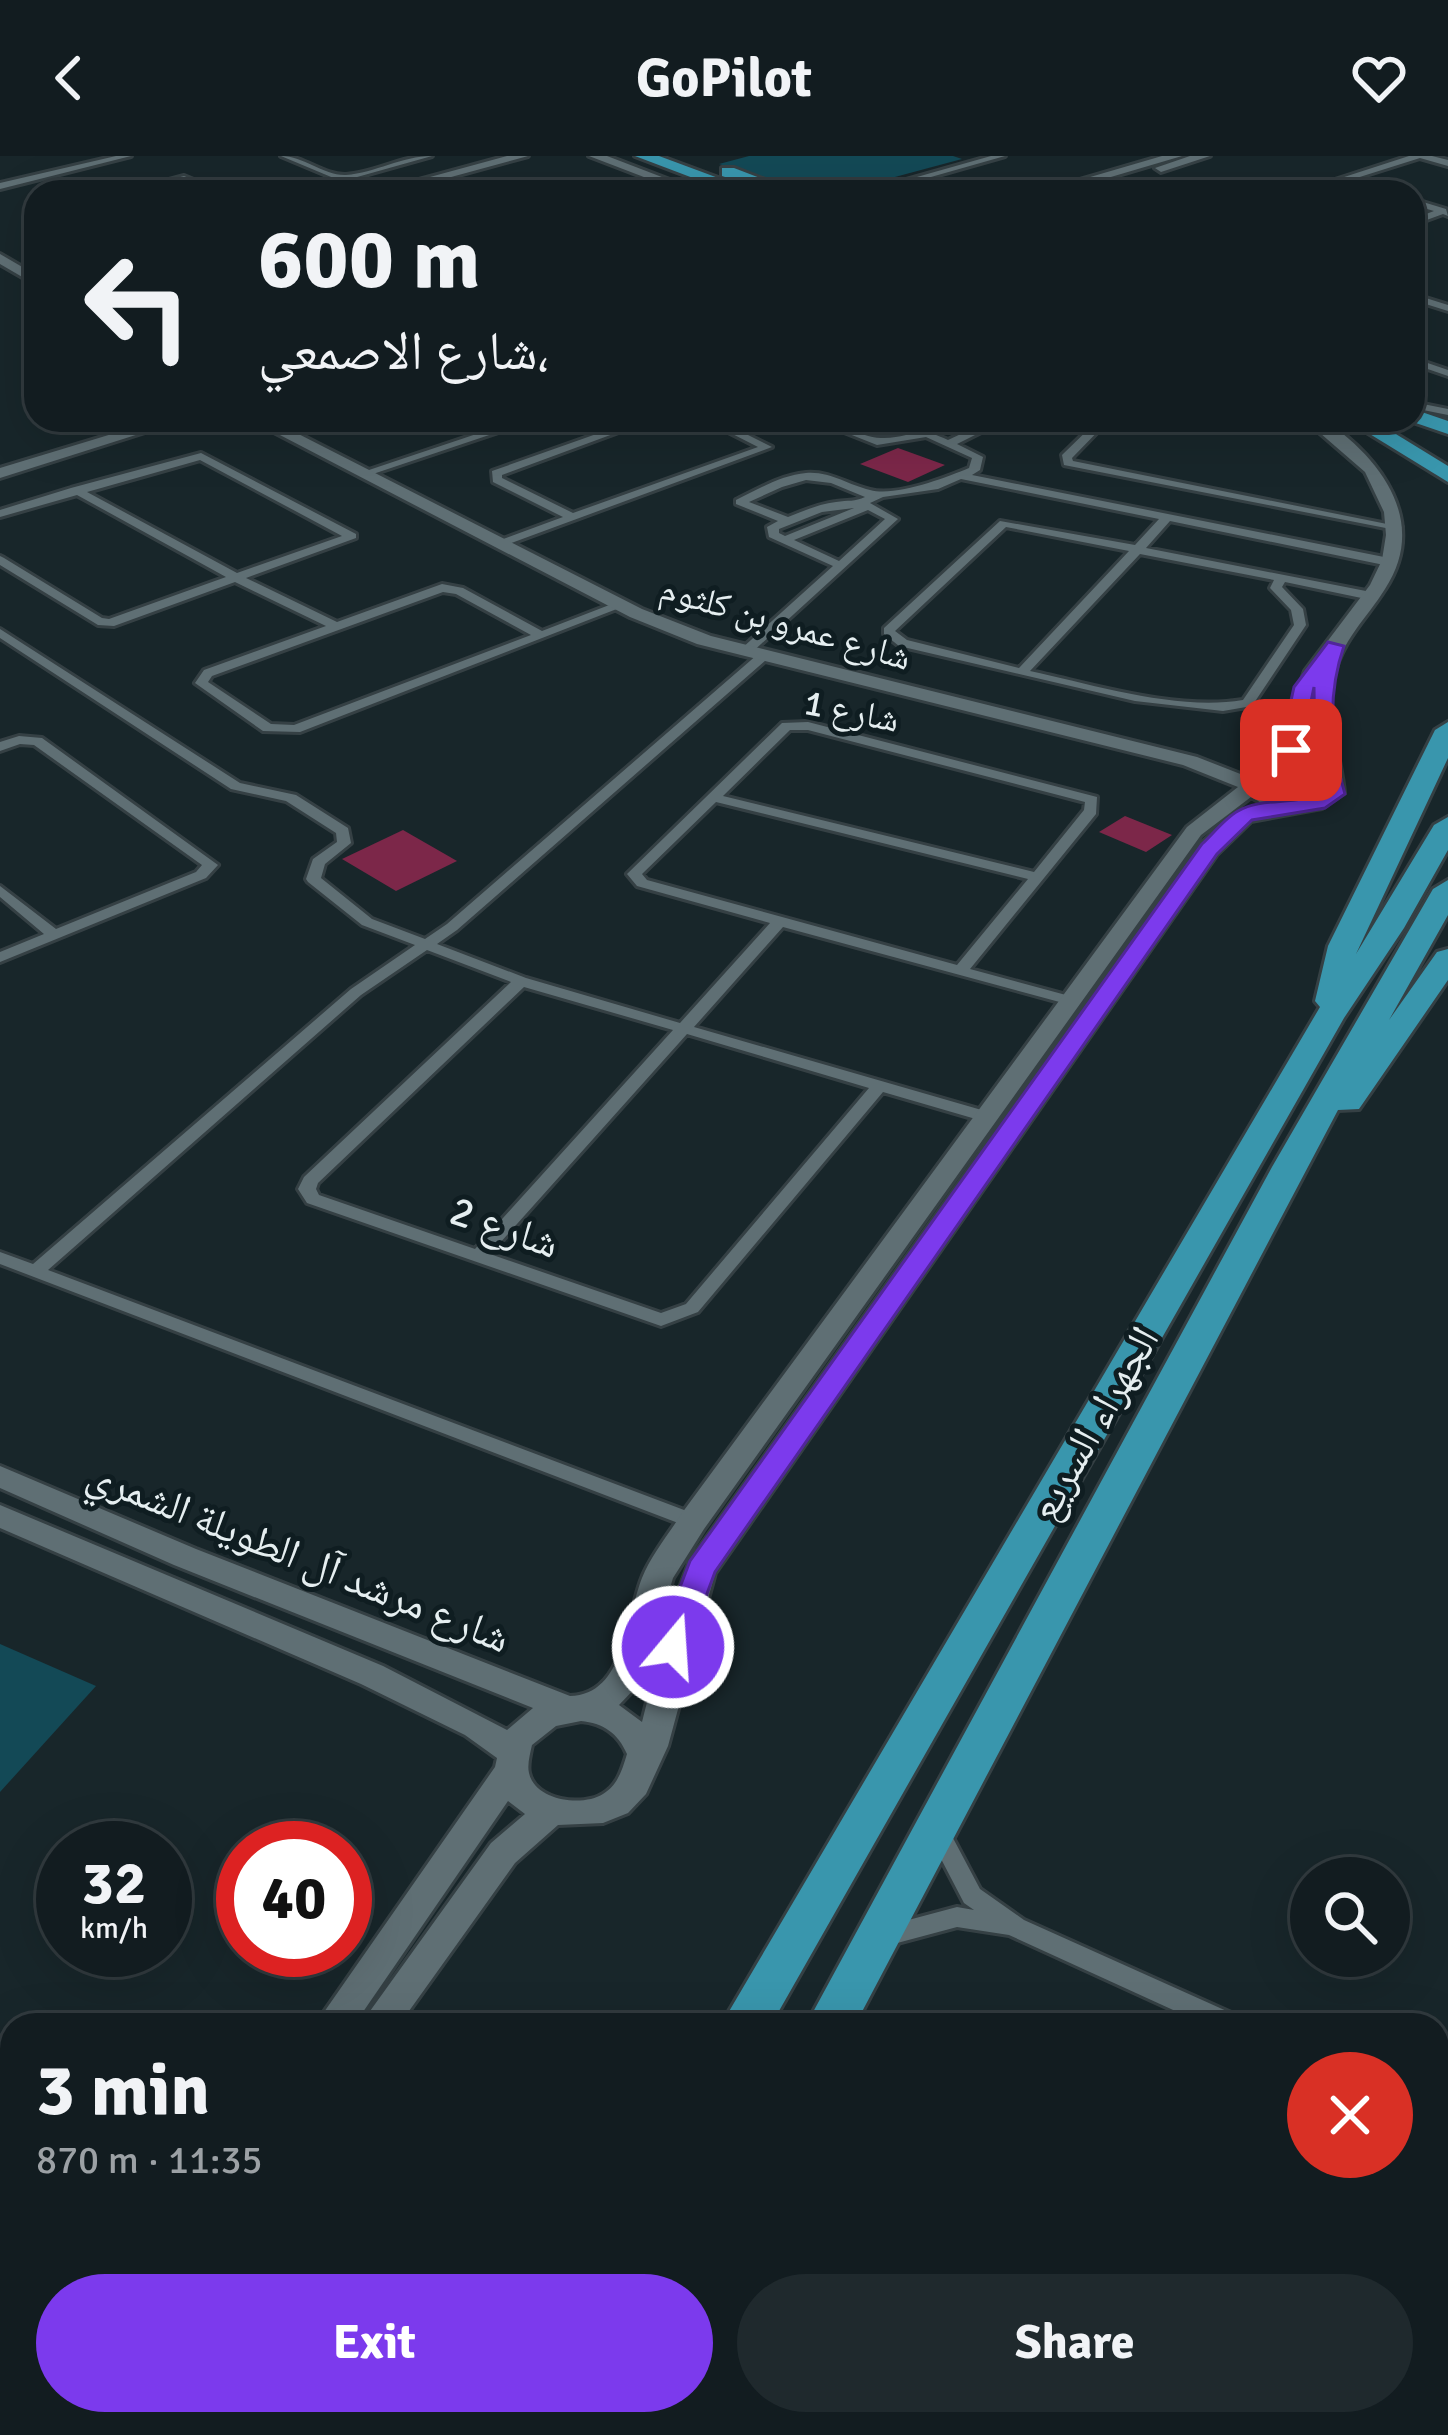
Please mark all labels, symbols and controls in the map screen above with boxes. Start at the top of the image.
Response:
icon: back [36,45,102,111]
text: GoPilot [636,45,812,112]
icon: heart [1346,45,1412,111]
text: 600 m [258,208,480,312]
icon: left [60,228,216,384]
text: شارع الاصمعي، [258,318,549,385]
street label: شارع عمرو بن كلثوم [655,566,916,681]
street label: شارع 1 [800,680,903,743]
pin [1240,699,1342,801]
icon: arrive [1258,717,1324,783]
street label: شارع 2 [443,1185,566,1270]
street label: الجهراء السريع [1018,1318,1170,1530]
street label: شارع مرشد آل الطويلة الشمري [77,1448,517,1671]
position arrow [610,1584,736,1710]
speed limit sign: 40 [216,1821,372,1977]
text: 32 [82,1847,146,1921]
map controls [1290,1857,1410,1977]
button: search [1290,1857,1410,1977]
text: km/h [80,1910,148,1947]
text: 3 min [36,2046,210,2135]
button: close [1287,2052,1413,2178]
text: 870 m · 11:35 [36,2136,263,2184]
button: Exit [36,2274,713,2412]
button: Share [737,2274,1413,2412]

